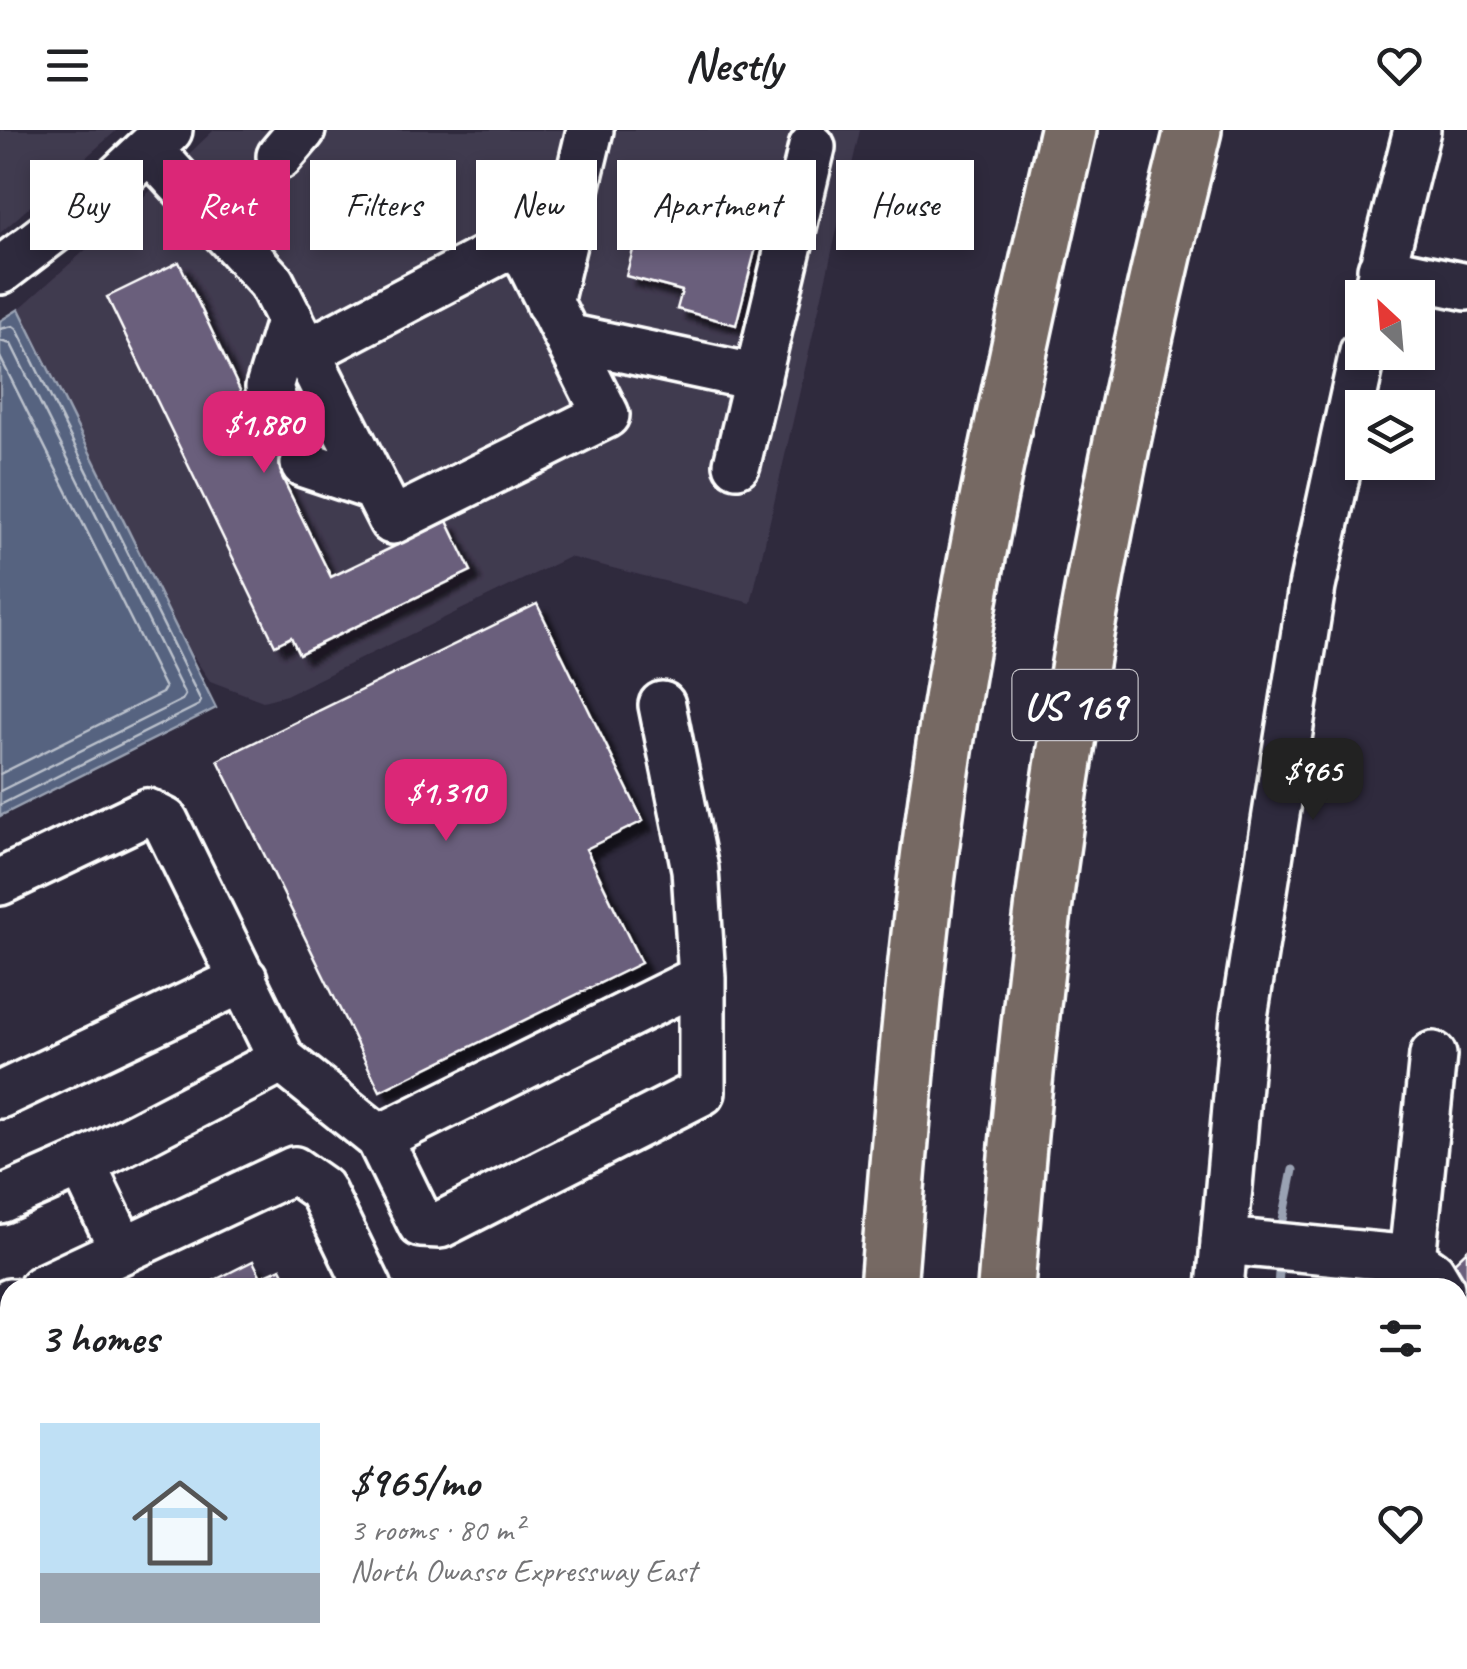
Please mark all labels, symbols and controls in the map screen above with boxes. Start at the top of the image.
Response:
text: Nestly [685,37,782,94]
icon: menu [40,38,95,93]
icon: heart [1372,38,1427,93]
chip: Buy [30,160,143,250]
chip: Rent [163,160,290,250]
chip: Filters [310,160,456,250]
chip: New [476,160,597,250]
chip: Apartment [617,160,816,250]
chip: House [836,160,974,250]
north arrow [1345,280,1435,370]
map controls [1345,280,1435,480]
button: layers [1345,390,1435,480]
pin: $1,880 [183,391,345,476]
text: $1,880 [225,403,303,444]
road number: US 169 [1012,670,1138,740]
pin: $965 [1254,738,1372,823]
text: $965 [1284,750,1342,791]
pin: $1,310 [365,759,527,844]
text: $1,310 [407,771,485,812]
icon: filters [1373,1311,1428,1366]
text: 3 homes [40,1312,159,1365]
text: $965/mo [350,1456,479,1509]
icon: home [120,1463,240,1583]
icon: heart [1373,1496,1428,1551]
text: 3 rooms · 80 m² [350,1509,523,1550]
text: North Owasso Expressway East [350,1550,696,1591]

